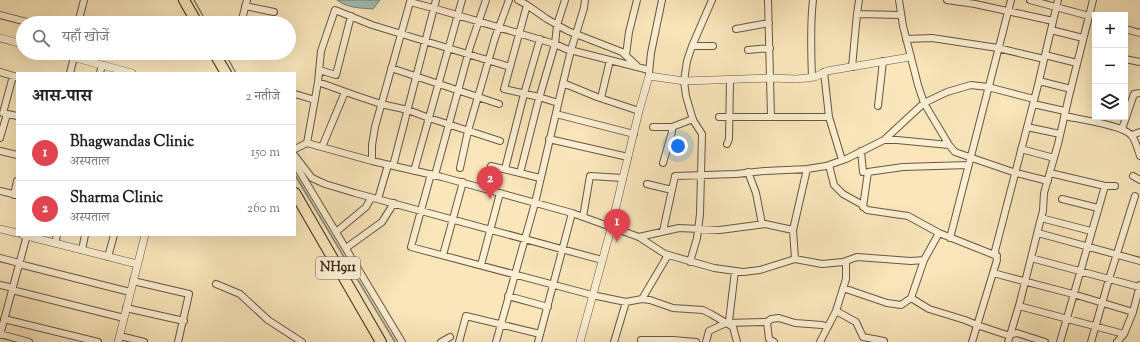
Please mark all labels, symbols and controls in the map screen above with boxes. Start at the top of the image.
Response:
map controls [1092,12,1128,120]
button: + [1092,12,1128,48]
search box [16,16,296,60]
icon: search [30,27,52,49]
text: यहाँ खोजें [62,27,109,48]
button: − [1092,48,1128,84]
button: layers [1092,84,1128,120]
text: आस-पास [32,85,92,109]
text: 2 नतीजे [246,88,280,106]
text: Bhagwandas Clinic [70,132,194,153]
your location [668,136,688,156]
text: 1 [43,144,47,162]
text: 150 m [251,144,280,162]
text: अस्पताल [70,153,110,171]
pin: 2 [477,166,503,199]
text: Sharma Clinic [70,188,163,209]
text: 2 [42,200,48,218]
text: 260 m [247,200,280,218]
text: अस्पताल [70,209,110,227]
pin: 1 [604,209,630,242]
road number: NH911 [316,257,360,279]

